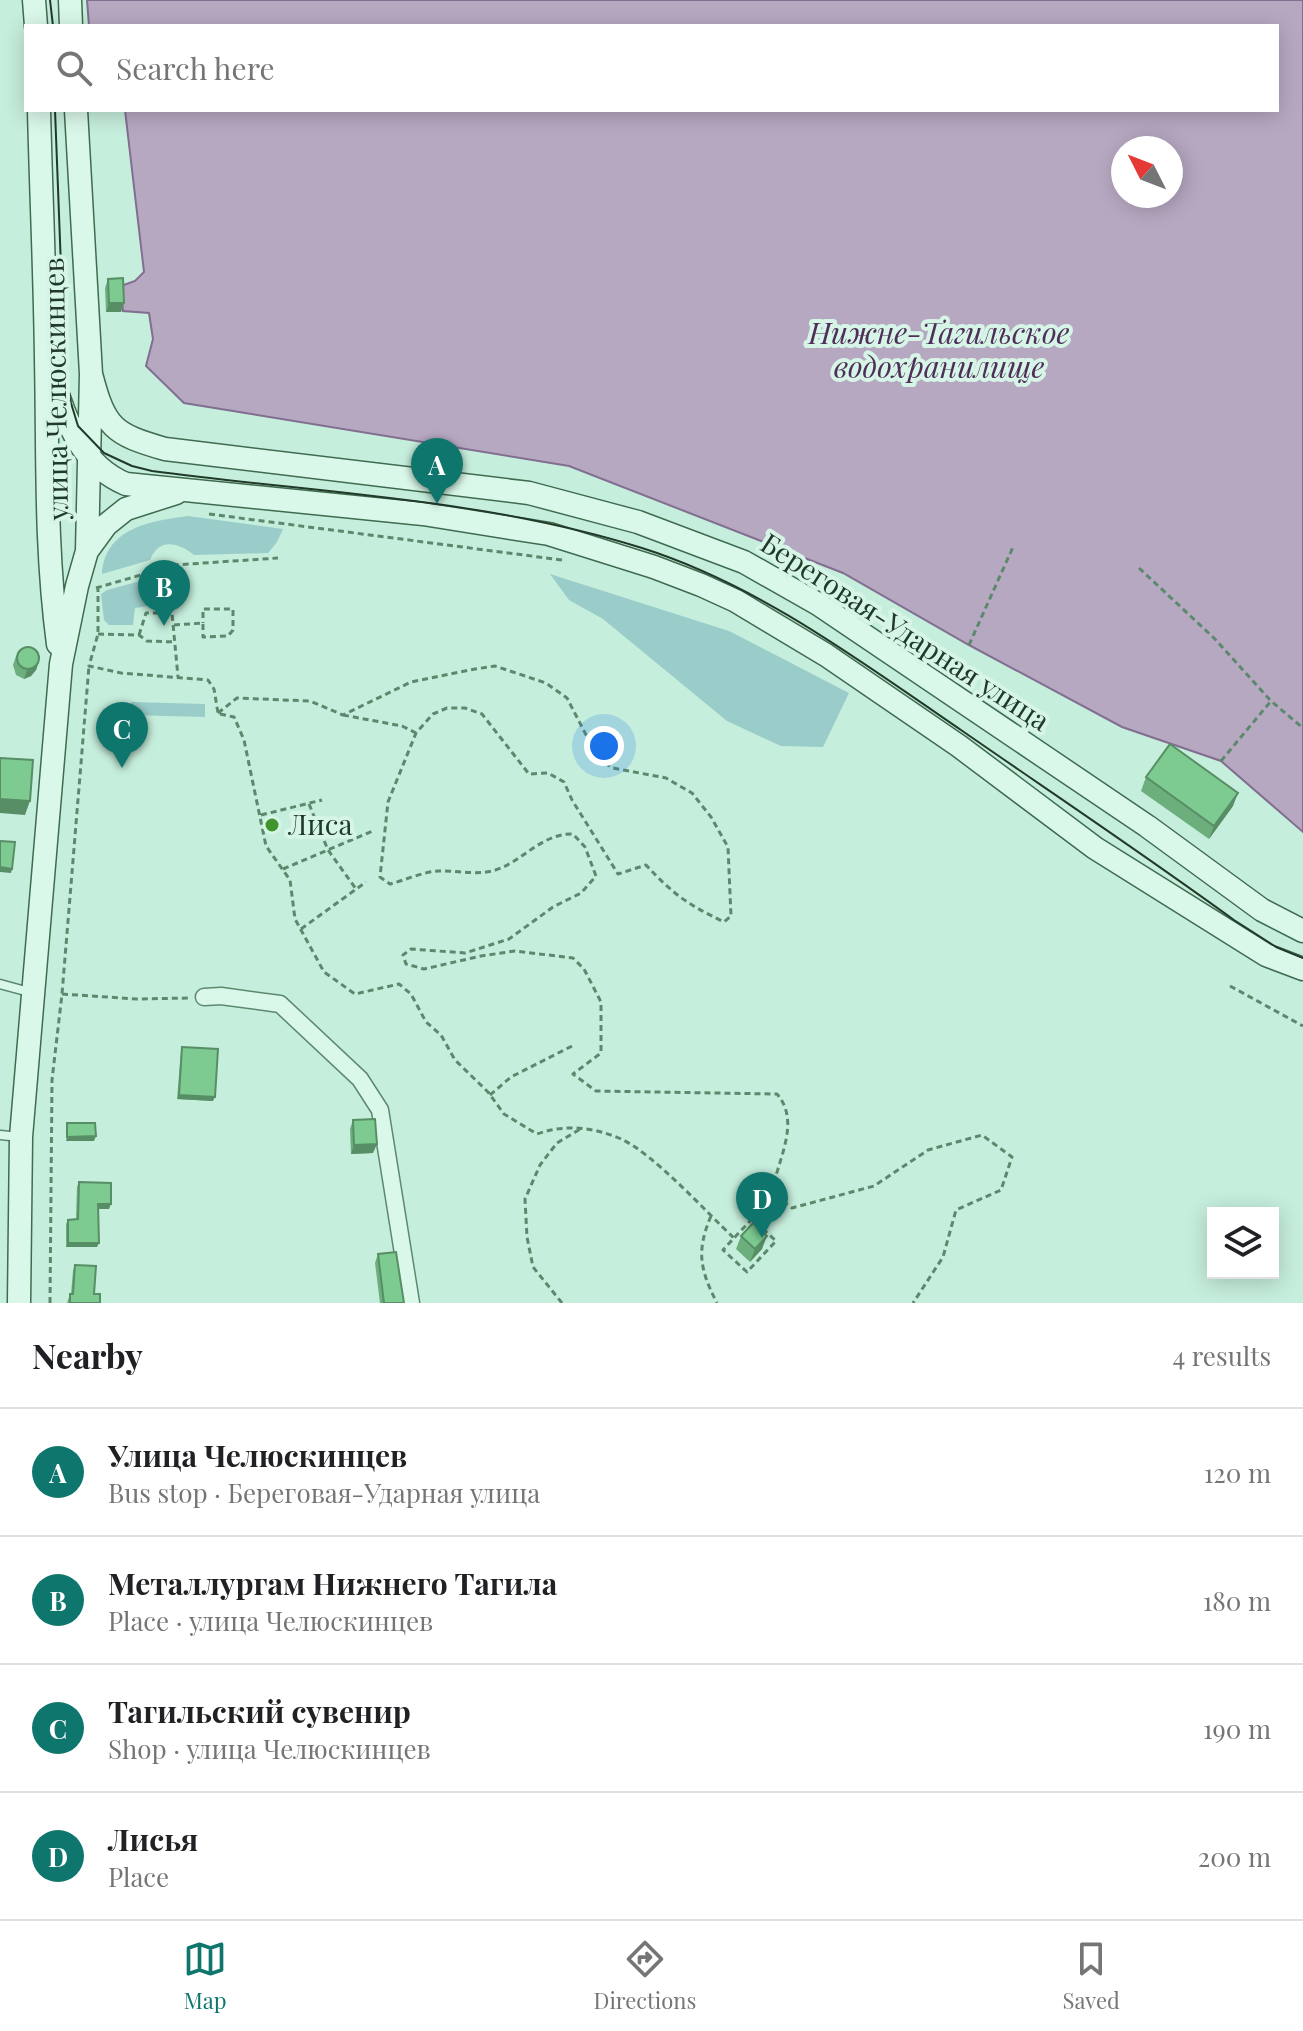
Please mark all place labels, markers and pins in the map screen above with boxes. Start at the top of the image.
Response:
pin: A [411,438,463,504]
pin: B [138,560,190,626]
pin: C [96,702,148,768]
place label: Лиса [287,805,352,842]
marker: Лиса [263,816,281,834]
pin: D [736,1172,788,1238]

